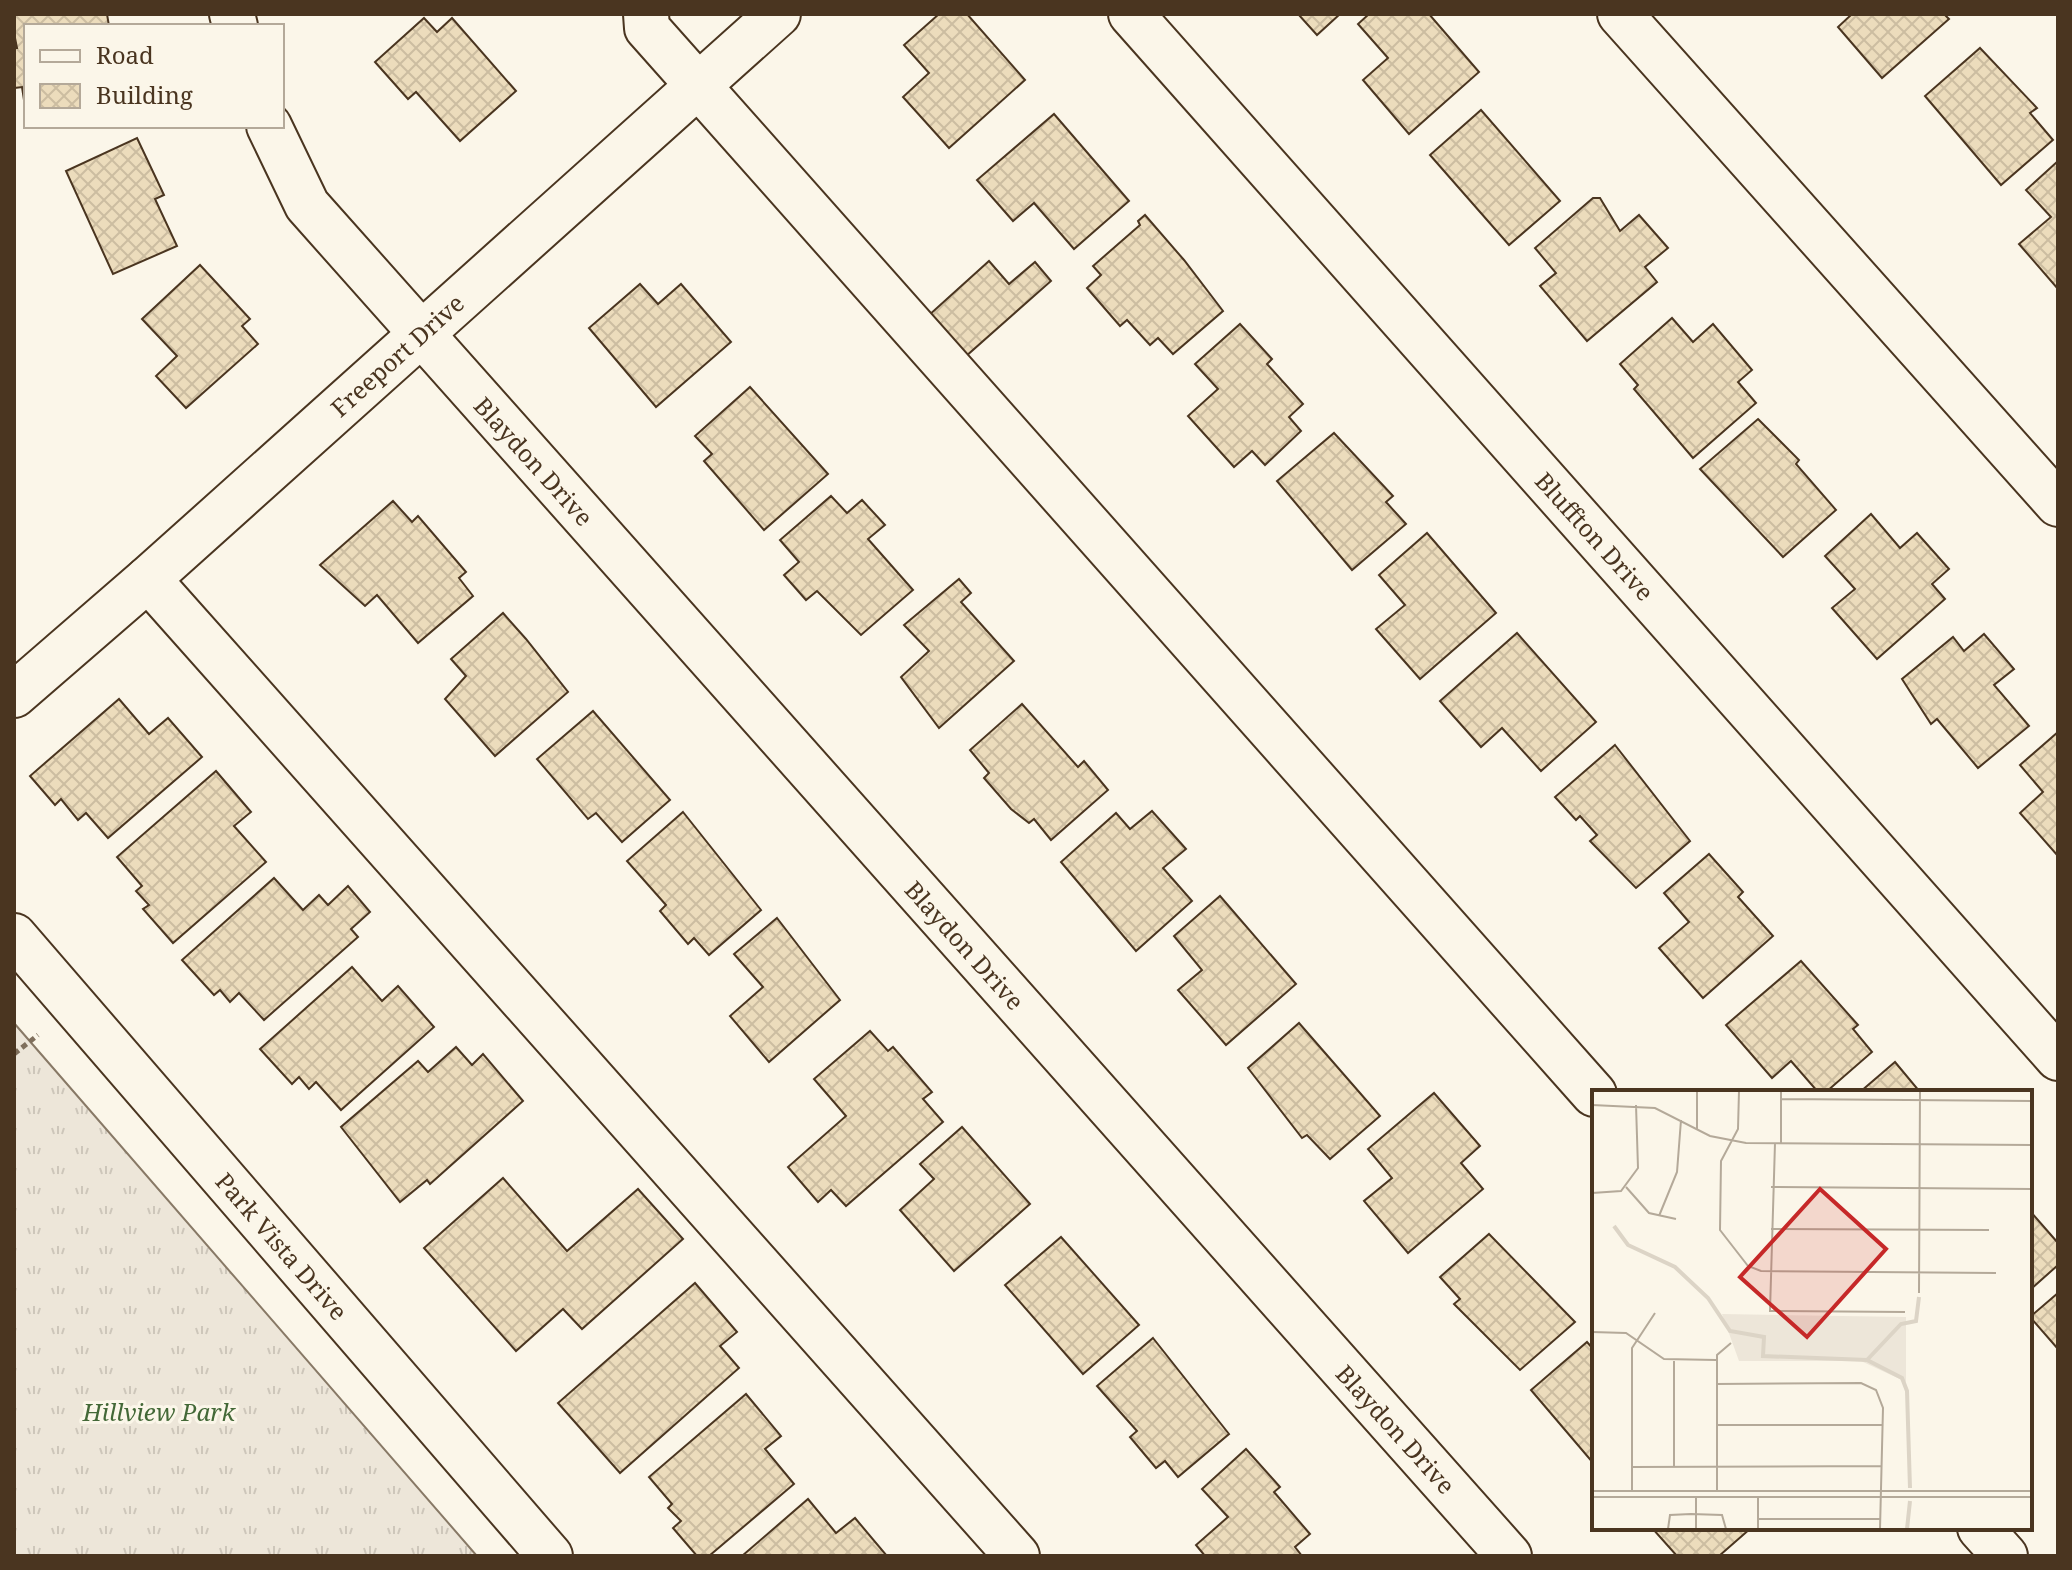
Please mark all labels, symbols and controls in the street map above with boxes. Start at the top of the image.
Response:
legend [24,24,284,128]
text: Road [96,38,154,71]
text: Building [96,78,193,111]
street label: Freeport Drive [323,286,471,424]
street label: Blaydon Drive [467,389,601,533]
street label: Bluffton Drive [1528,465,1662,607]
street label: Blaydon Drive [898,873,1032,1017]
inset map [1592,1090,2032,1530]
street label: Park Vista Drive [209,1165,355,1327]
street label: Blaydon Drive [1329,1357,1463,1501]
park label: Hillview Park [82,1395,237,1428]

